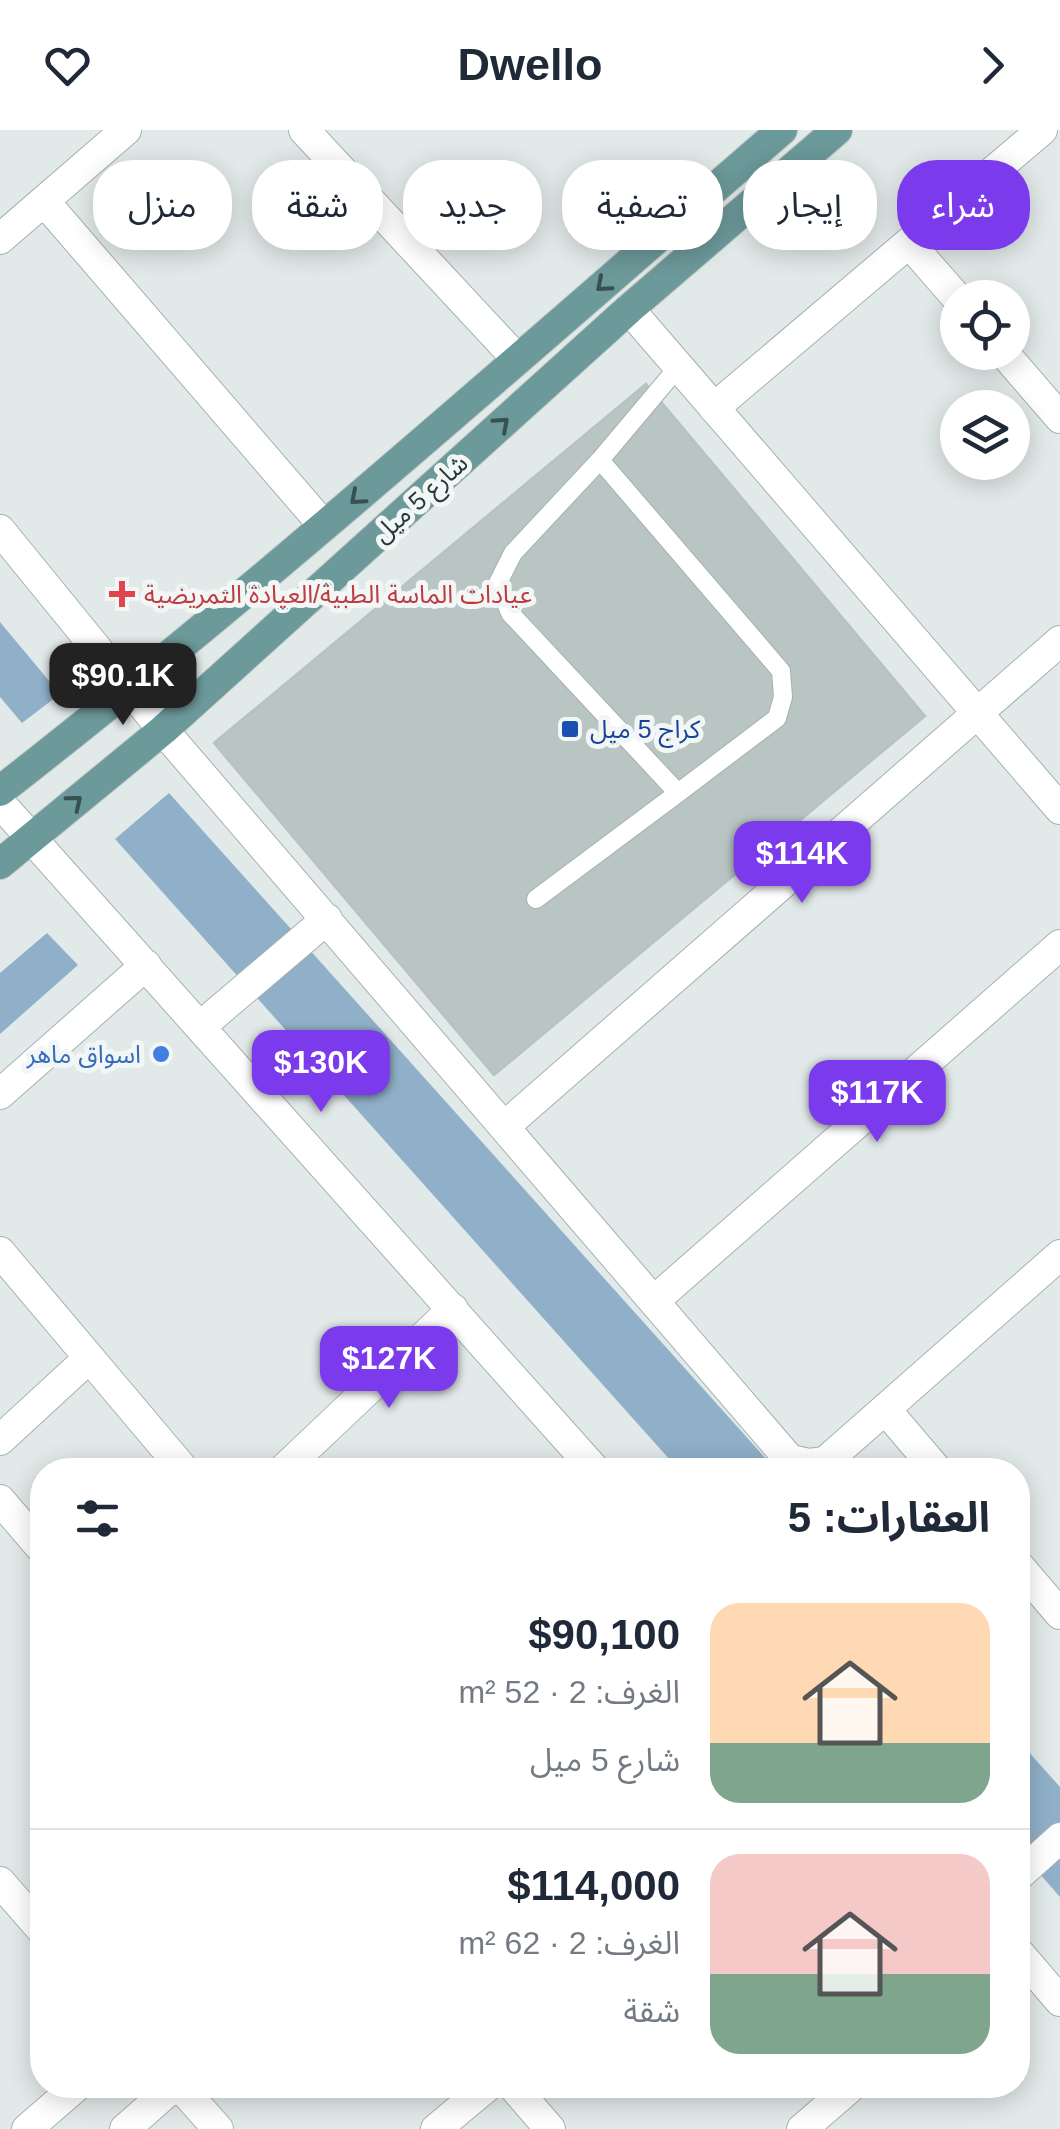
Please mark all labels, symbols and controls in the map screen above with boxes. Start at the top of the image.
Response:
icon: heart [40,38,95,93]
icon: forward [965,38,1020,93]
text: Dwello [457,39,603,90]
chip: منزل [93,160,232,250]
chip: شقة [252,160,383,250]
chip: جديد [403,160,542,250]
chip: تصفية [562,160,723,250]
chip: إيجار [743,160,877,250]
chip: شراء [897,160,1030,250]
one-way arrow [596,274,614,292]
map controls [940,280,1030,480]
button: locate [940,280,1030,370]
button: layers [940,390,1030,480]
one-way arrow [490,418,509,436]
street label: شارع 5 ميل [367,448,476,551]
one-way arrow [350,487,369,505]
place label: عيادات الماسة الطبية/العيادة التمريضية [144,580,532,609]
marker: عيادات الماسة الطبية/العيادة التمريضية [109,581,135,607]
pin: $90.1K [42,643,204,728]
text: $90.1K [71,657,175,693]
place label: كراج 5 ميل [590,715,701,748]
marker: كراج 5 ميل [559,718,581,740]
one-way arrow [64,796,82,814]
pin: $114K [732,821,872,906]
text: $114K [756,835,848,871]
pin: $130K [251,1030,391,1115]
place label: اسواق ماهر [26,1040,141,1069]
marker: اسواق ماهر [150,1043,172,1065]
text: $130K [274,1044,368,1080]
pin: $117K [807,1060,947,1145]
text: $117K [831,1074,923,1110]
pin: $127K [319,1326,459,1411]
text: $127K [342,1340,436,1376]
icon: filters [70,1491,125,1546]
text: العقارات: 5 [788,1494,990,1541]
text: $90,100 [528,1611,680,1658]
icon: home [790,1643,910,1763]
text: الغرف: 2 · 52 m² [458,1674,680,1710]
text: شارع 5 ميل [530,1742,680,1778]
text: $114,000 [507,1862,680,1909]
icon: home [790,1894,910,2014]
text: الغرف: 2 · 62 m² [458,1925,680,1961]
text: شقة [624,1993,680,2029]

